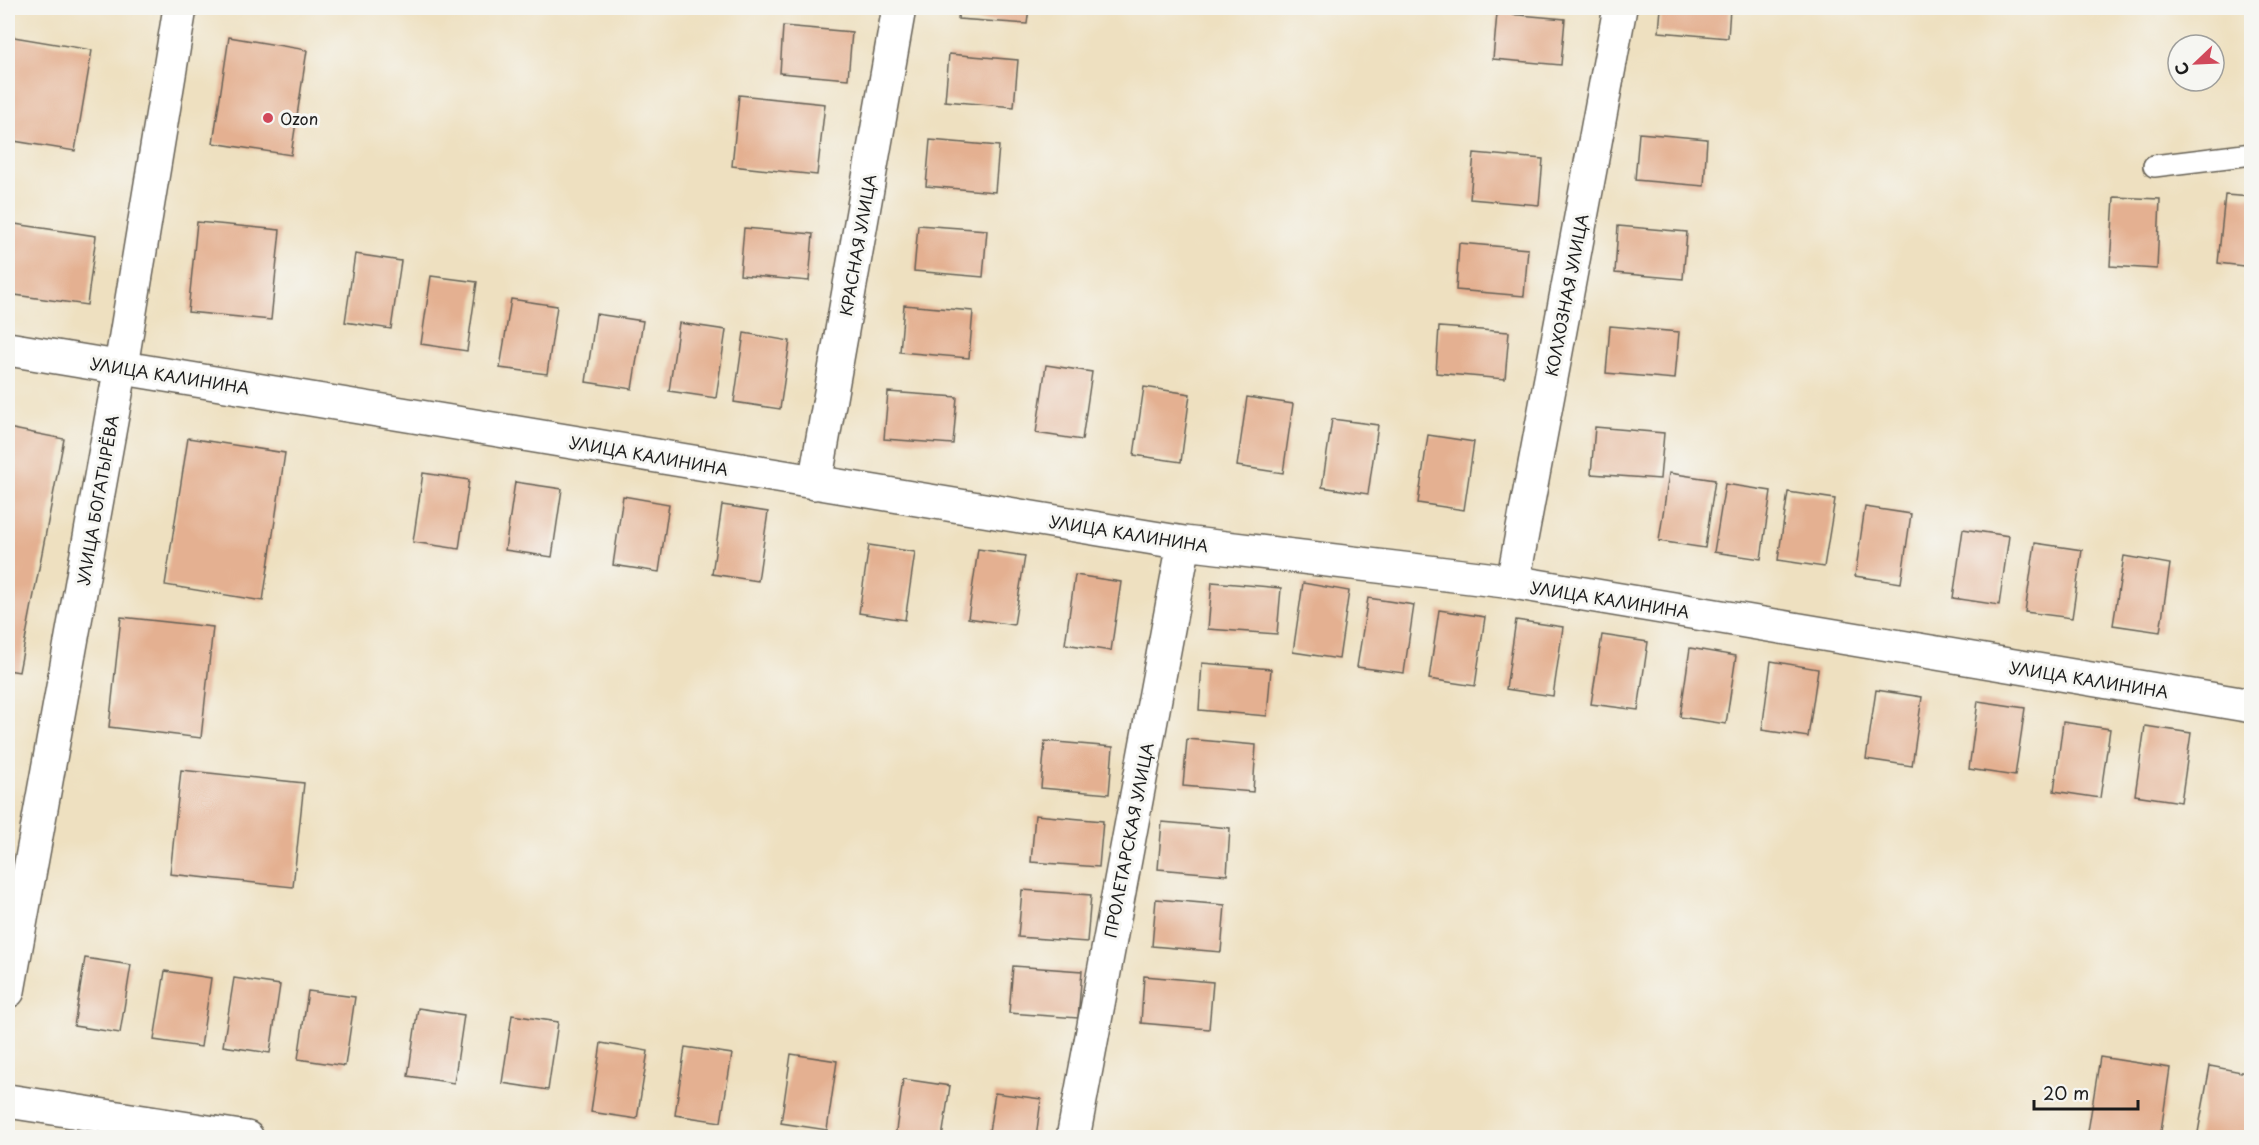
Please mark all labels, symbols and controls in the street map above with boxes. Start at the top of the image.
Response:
north arrow [2166,33,2226,93]
text: С [2168,59,2195,79]
place label: Ozon [280,106,318,130]
marker: Ozon [261,111,275,125]
street label: КРАСНАЯ УЛИЦА [833,172,881,318]
street label: КОЛХОЗНАЯ УЛИЦА [1538,212,1594,378]
street label: УЛИЦА КАЛИНИНА [89,351,251,399]
street label: УЛИЦА БОГАТЫРЁВА [70,413,124,587]
street label: УЛИЦА КАЛИНИНА [568,429,730,481]
street label: УЛИЦА КАЛИНИНА [1048,509,1210,557]
street label: УЛИЦА КАЛИНИНА [1529,575,1691,623]
street label: УЛИЦА КАЛИНИНА [2008,655,2170,703]
street label: ПРОЛЕТАРСКАЯ УЛИЦА [1097,740,1159,940]
scale bar [2034,1073,2138,1111]
text: 20 m [2043,1079,2089,1106]

